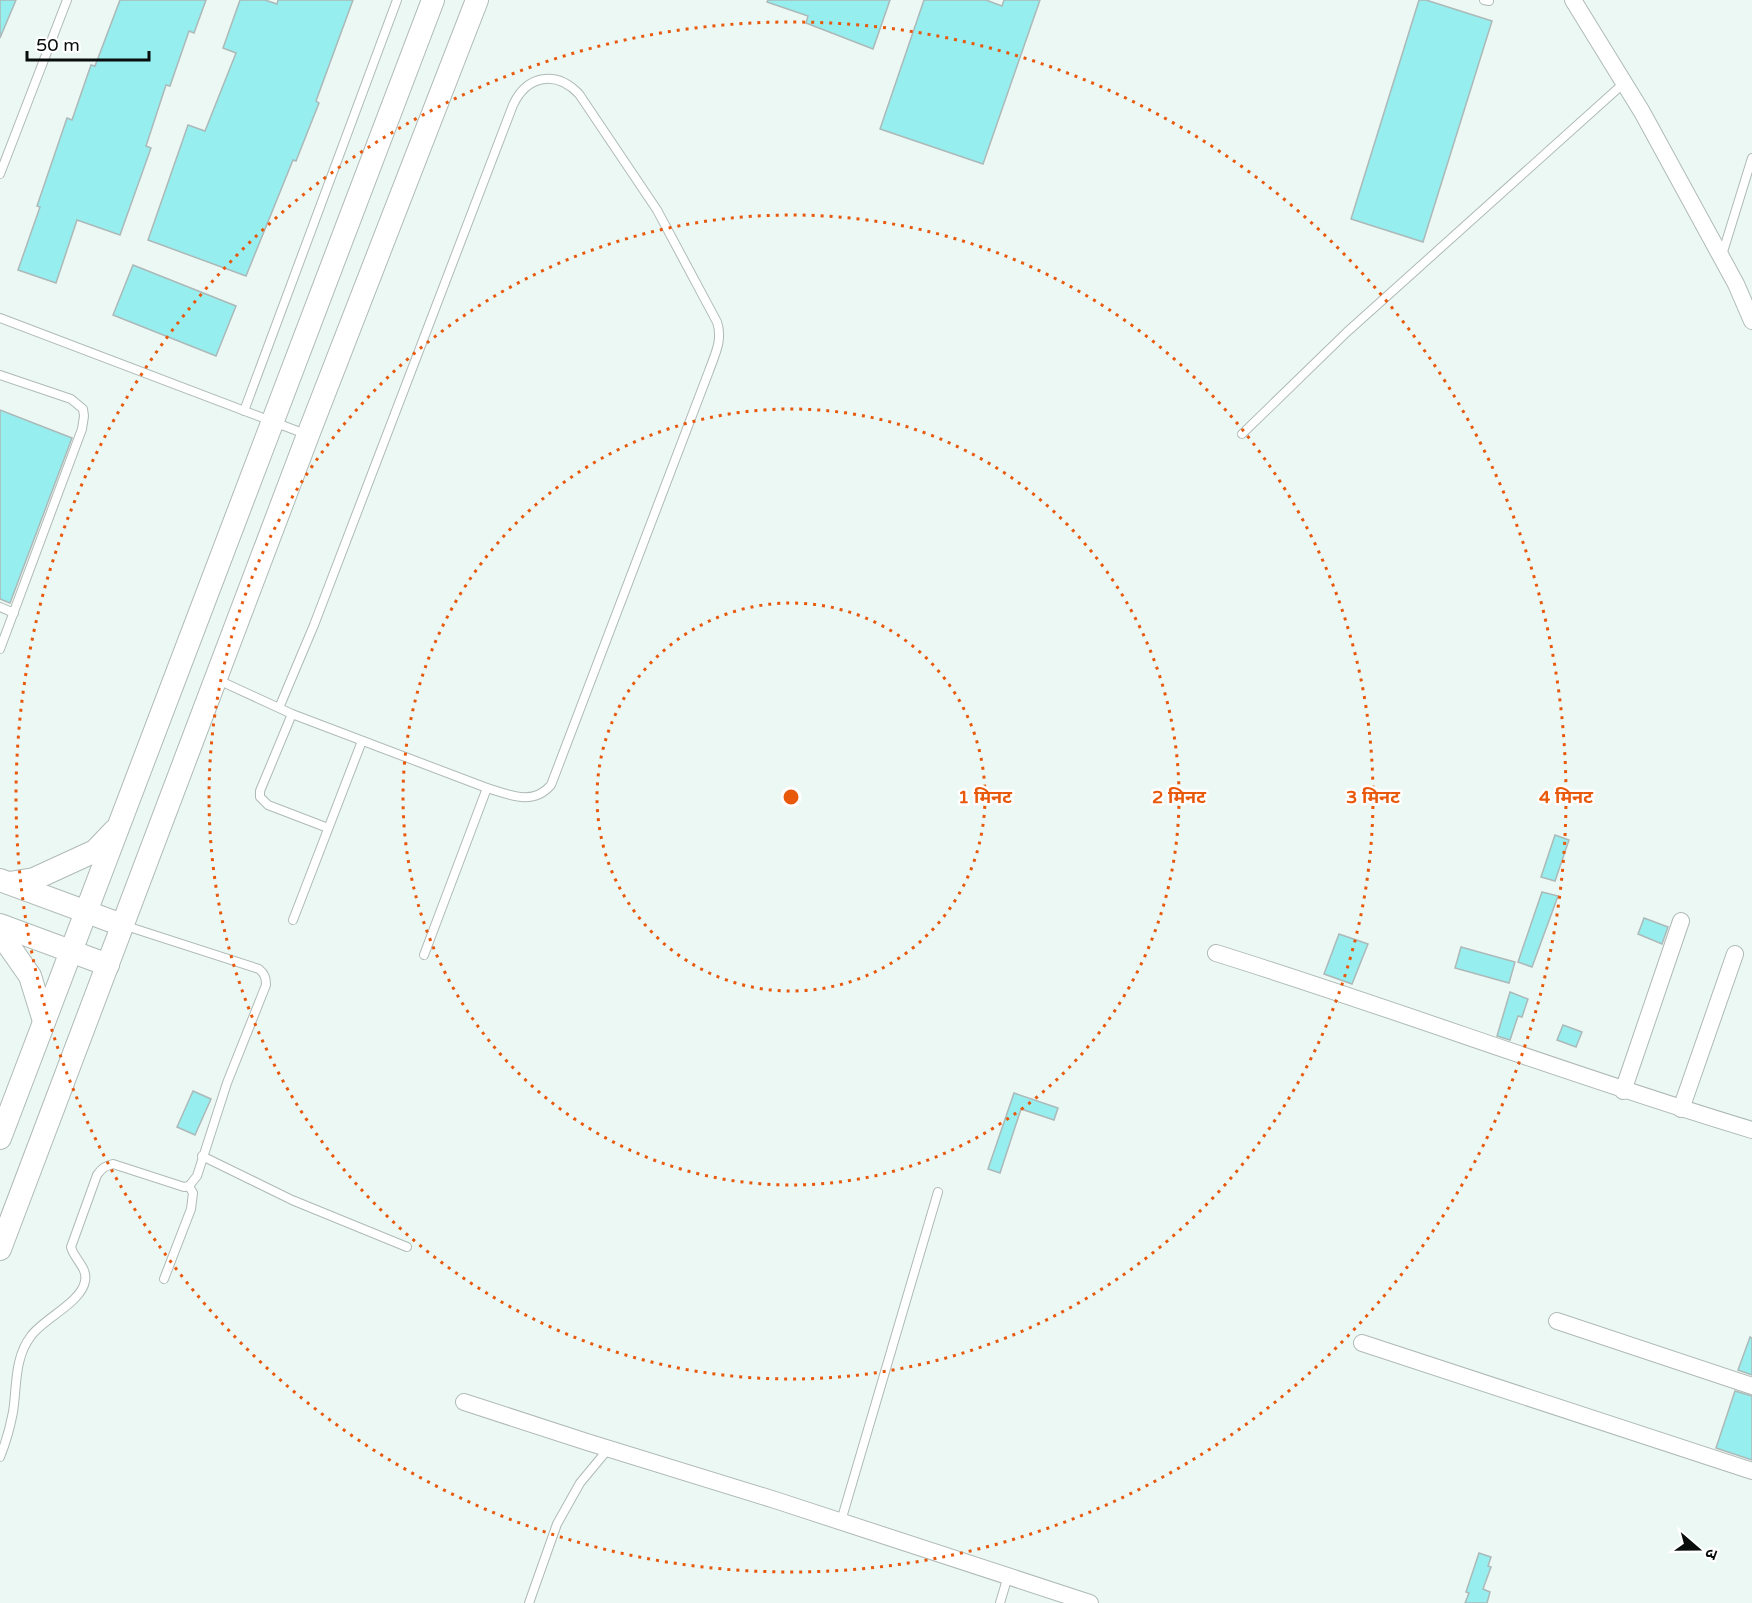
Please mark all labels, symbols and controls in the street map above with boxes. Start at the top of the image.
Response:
scale bar [27,24,148,62]
text: 50 m [36,34,80,56]
text: 1 मिनट [958,786,1012,808]
text: 2 मिनट [1152,786,1206,808]
text: 3 मिनट [1346,786,1400,808]
text: 4 मिनट [1539,786,1593,808]
centre of rings [781,787,801,807]
north arrow [1668,1519,1728,1579]
text: उ [1700,1546,1722,1562]

